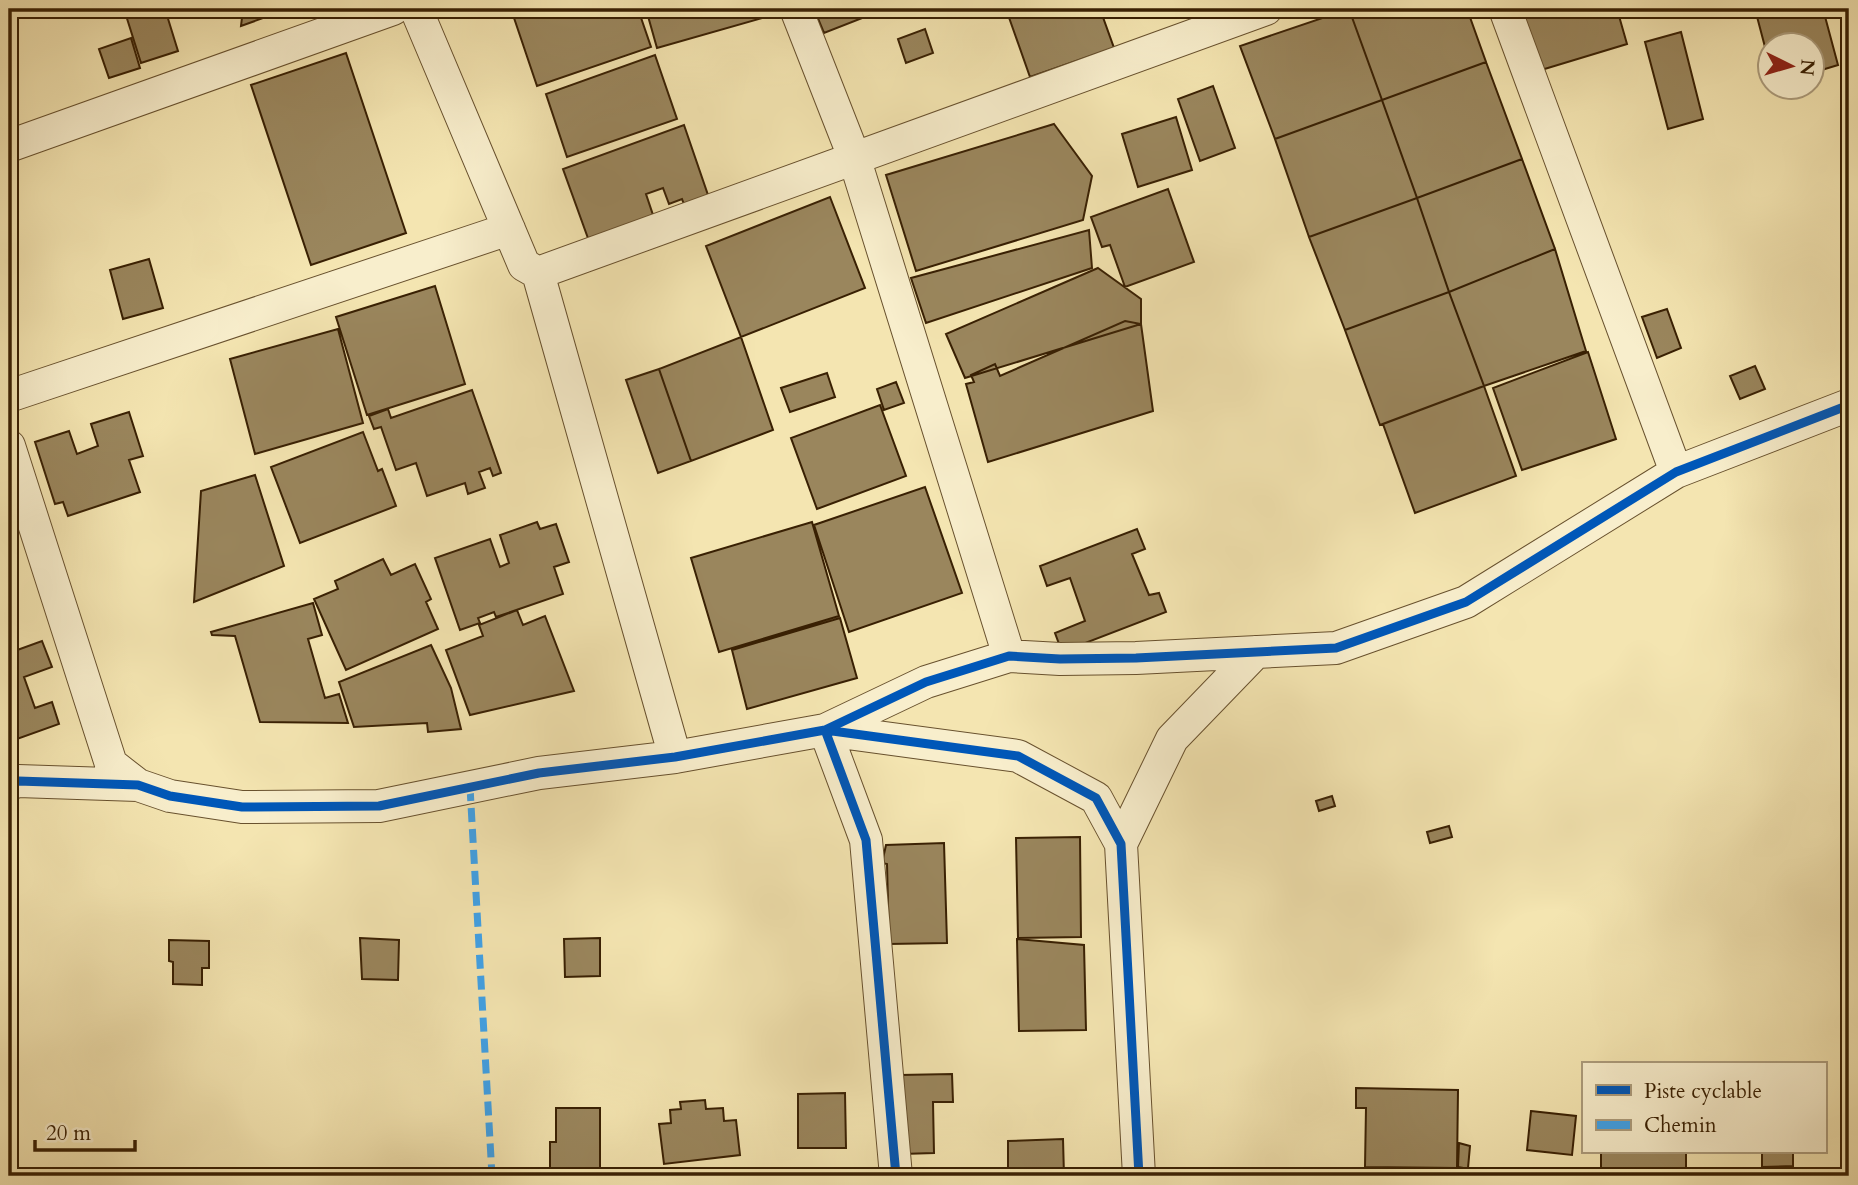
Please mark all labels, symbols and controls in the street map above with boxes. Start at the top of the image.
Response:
north arrow [1756,32,1826,102]
text: N [1793,58,1821,77]
legend [1582,1062,1826,1154]
text: Piste cyclable [1644,1077,1762,1106]
scale bar [35,1108,135,1152]
text: Chemin [1644,1111,1717,1140]
text: 20 m [46,1119,91,1148]

